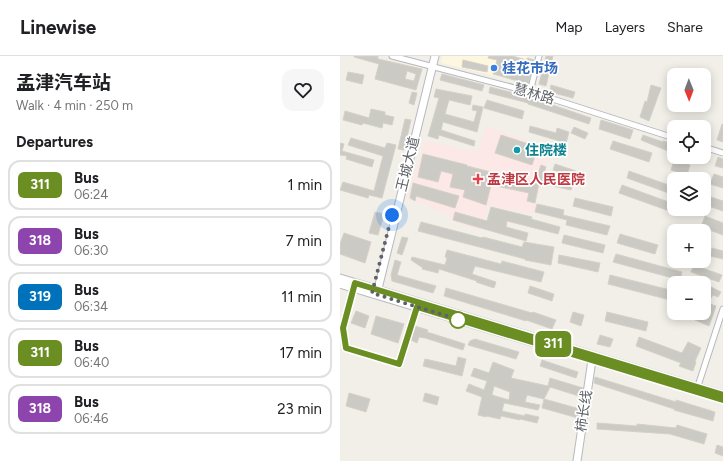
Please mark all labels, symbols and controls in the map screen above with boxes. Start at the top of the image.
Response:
text: Linewise [20,16,96,39]
text: Map [555,19,583,36]
text: Layers [605,19,645,36]
text: Share [667,19,703,36]
place label: 桂花市场 [502,60,558,77]
marker: 桂花市场 [489,63,499,73]
north arrow [667,68,711,112]
map controls [667,68,711,320]
button: heart [282,69,324,111]
text: 孟津汽车站 [16,71,111,94]
street label: 慧林路 [511,80,557,108]
text: Walk · 4 min · 250 m [16,98,133,113]
button: locate [667,120,711,164]
text: Departures [16,133,93,151]
street label: 王城大道 [393,135,423,193]
place label: 住院楼 [525,142,567,159]
marker: 住院楼 [512,145,522,155]
text: Bus [74,169,99,187]
place label: 孟津区人民医院 [487,171,585,188]
button: layers [667,172,711,216]
marker: 孟津区人民医院 [472,173,484,185]
text: 311 [30,176,50,193]
text: 1 min [287,176,322,194]
text: 06:24 [74,187,108,202]
your location [382,205,402,225]
button: + [667,224,711,268]
text: Bus [74,225,99,243]
text: 318 [29,232,51,249]
text: 7 min [286,232,322,250]
text: 06:30 [74,243,108,258]
button: − [667,276,711,320]
text: Bus [74,281,99,299]
text: 319 [29,288,51,305]
text: 11 min [281,288,322,306]
text: 06:34 [74,299,108,314]
unlabelled marker [449,311,467,329]
line badge: 311 [530,331,576,357]
text: 311 [543,335,563,352]
text: Bus [74,337,99,355]
text: 311 [30,344,50,361]
text: 17 min [279,344,322,362]
text: 06:40 [74,355,109,370]
street label: 柿长线 [572,389,596,433]
text: Bus [74,393,99,411]
text: 318 [29,400,51,417]
text: 23 min [277,400,322,418]
text: 06:46 [74,411,108,426]

